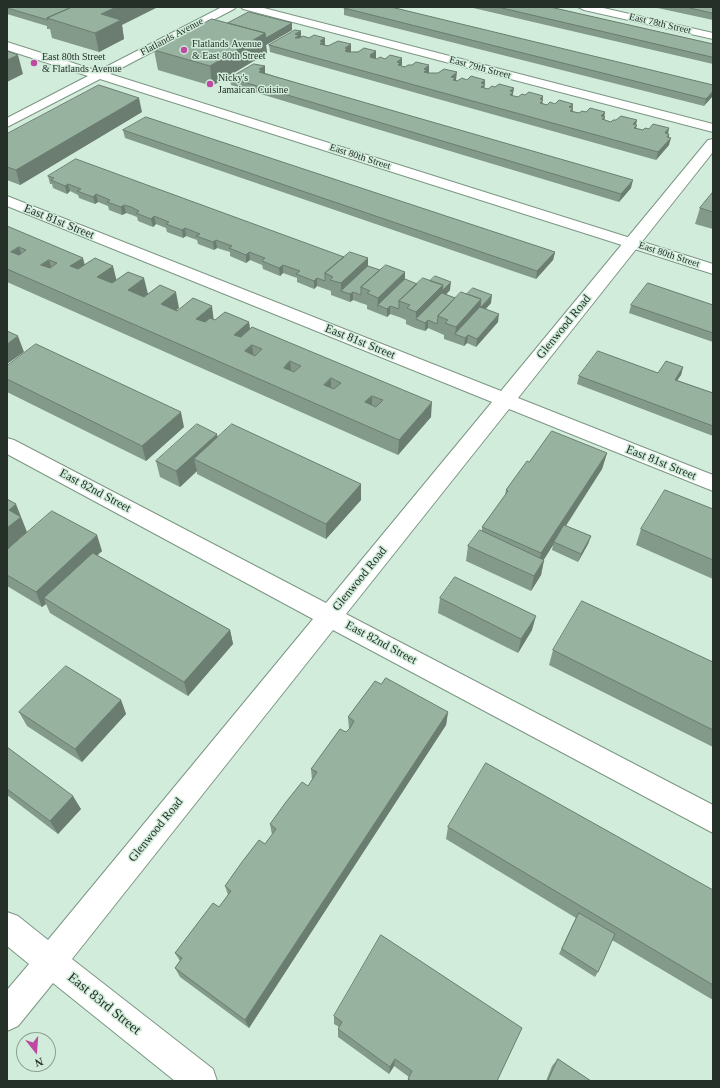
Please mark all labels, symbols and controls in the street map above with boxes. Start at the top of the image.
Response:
street label: East 78th Street [628,11,692,37]
street label: Flatlands Avenue [138,15,206,59]
place label: Flatlands Avenue & East 80th Street [192,38,266,62]
marker: Flatlands Avenue & East 80th Street [179,45,189,55]
place label: East 80th Street & Flatlands Avenue [42,51,122,74]
street label: East 79th Street [448,54,512,82]
marker: East 80th Street & Flatlands Avenue [29,58,39,68]
place label: Nicky's Jamaican Cuisine [218,72,288,96]
marker: Nicky's Jamaican Cuisine [205,79,215,89]
street label: East 80th Street [328,142,392,172]
street label: East 81st Street [22,201,96,243]
street label: East 80th Street [637,240,701,270]
street label: Glenwood Road [534,292,594,362]
street label: East 81st Street [323,321,397,363]
street label: East 81st Street [624,442,698,484]
street label: East 82nd Street [57,466,133,516]
street label: Glenwood Road [330,544,390,614]
street label: East 82nd Street [343,618,419,668]
street label: Glenwood Road [126,795,186,865]
street label: East 83rd Street [64,969,144,1039]
north arrow [16,1032,56,1072]
text: N [34,1056,45,1069]

